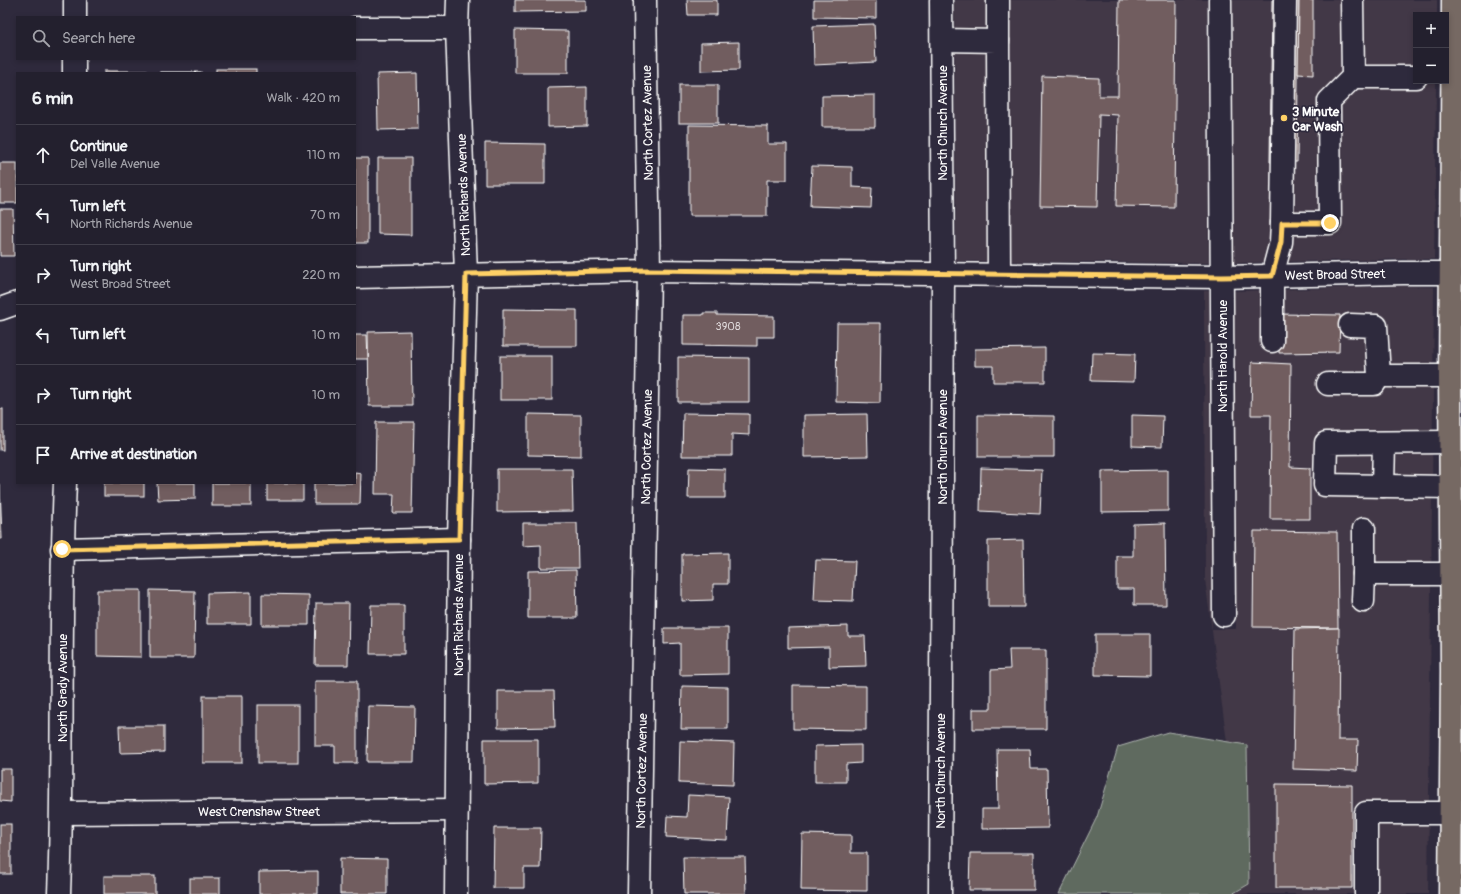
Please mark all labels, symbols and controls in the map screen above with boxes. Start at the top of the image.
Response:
map controls [1413,12,1449,84]
button: + [1413,12,1449,48]
search box [16,16,356,60]
icon: search [30,27,52,49]
text: Search here [62,29,135,48]
button: − [1413,48,1449,84]
street label: North Cortez Avenue [639,65,657,181]
street label: North Church Avenue [935,65,951,181]
text: 6 min [32,88,73,109]
text: Walk · 420 m [266,90,340,106]
place label: 3 Minute Car Wash [1292,104,1343,135]
marker: 3 Minute Car Wash [1279,113,1289,123]
street label: North Richards Avenue [454,133,474,256]
text: Continue [70,137,128,156]
icon: ahead [32,144,54,166]
text: 110 m [307,147,340,163]
text: Del Valle Avenue [70,156,160,172]
text: Turn left [70,197,126,216]
icon: left [32,204,54,226]
text: 70 m [310,207,340,223]
route end [1321,214,1339,232]
text: North Richards Avenue [70,216,193,232]
text: Turn right [70,257,131,276]
icon: right [32,264,54,286]
street label: West Broad Street [1285,266,1386,284]
text: 220 m [302,267,340,283]
text: West Broad Street [70,276,171,292]
street label: North Harold Avenue [1215,299,1231,412]
house number: 3908 [716,320,741,333]
icon: left [32,324,54,346]
text: Turn left [70,325,126,344]
text: 10 m [312,327,340,343]
icon: right [32,384,54,406]
text: Turn right [70,385,131,404]
text: 10 m [312,387,340,403]
street label: North Cortez Avenue [638,389,656,505]
street label: North Church Avenue [935,389,951,505]
icon: arrive [32,444,54,466]
text: Arrive at destination [70,445,197,464]
route start [53,540,71,558]
street label: North Richards Avenue [451,553,467,676]
street label: North Grady Avenue [55,633,71,742]
street label: North Cortez Avenue [633,713,651,829]
street label: North Church Avenue [933,713,949,829]
street label: West Crenshaw Street [198,804,321,820]

